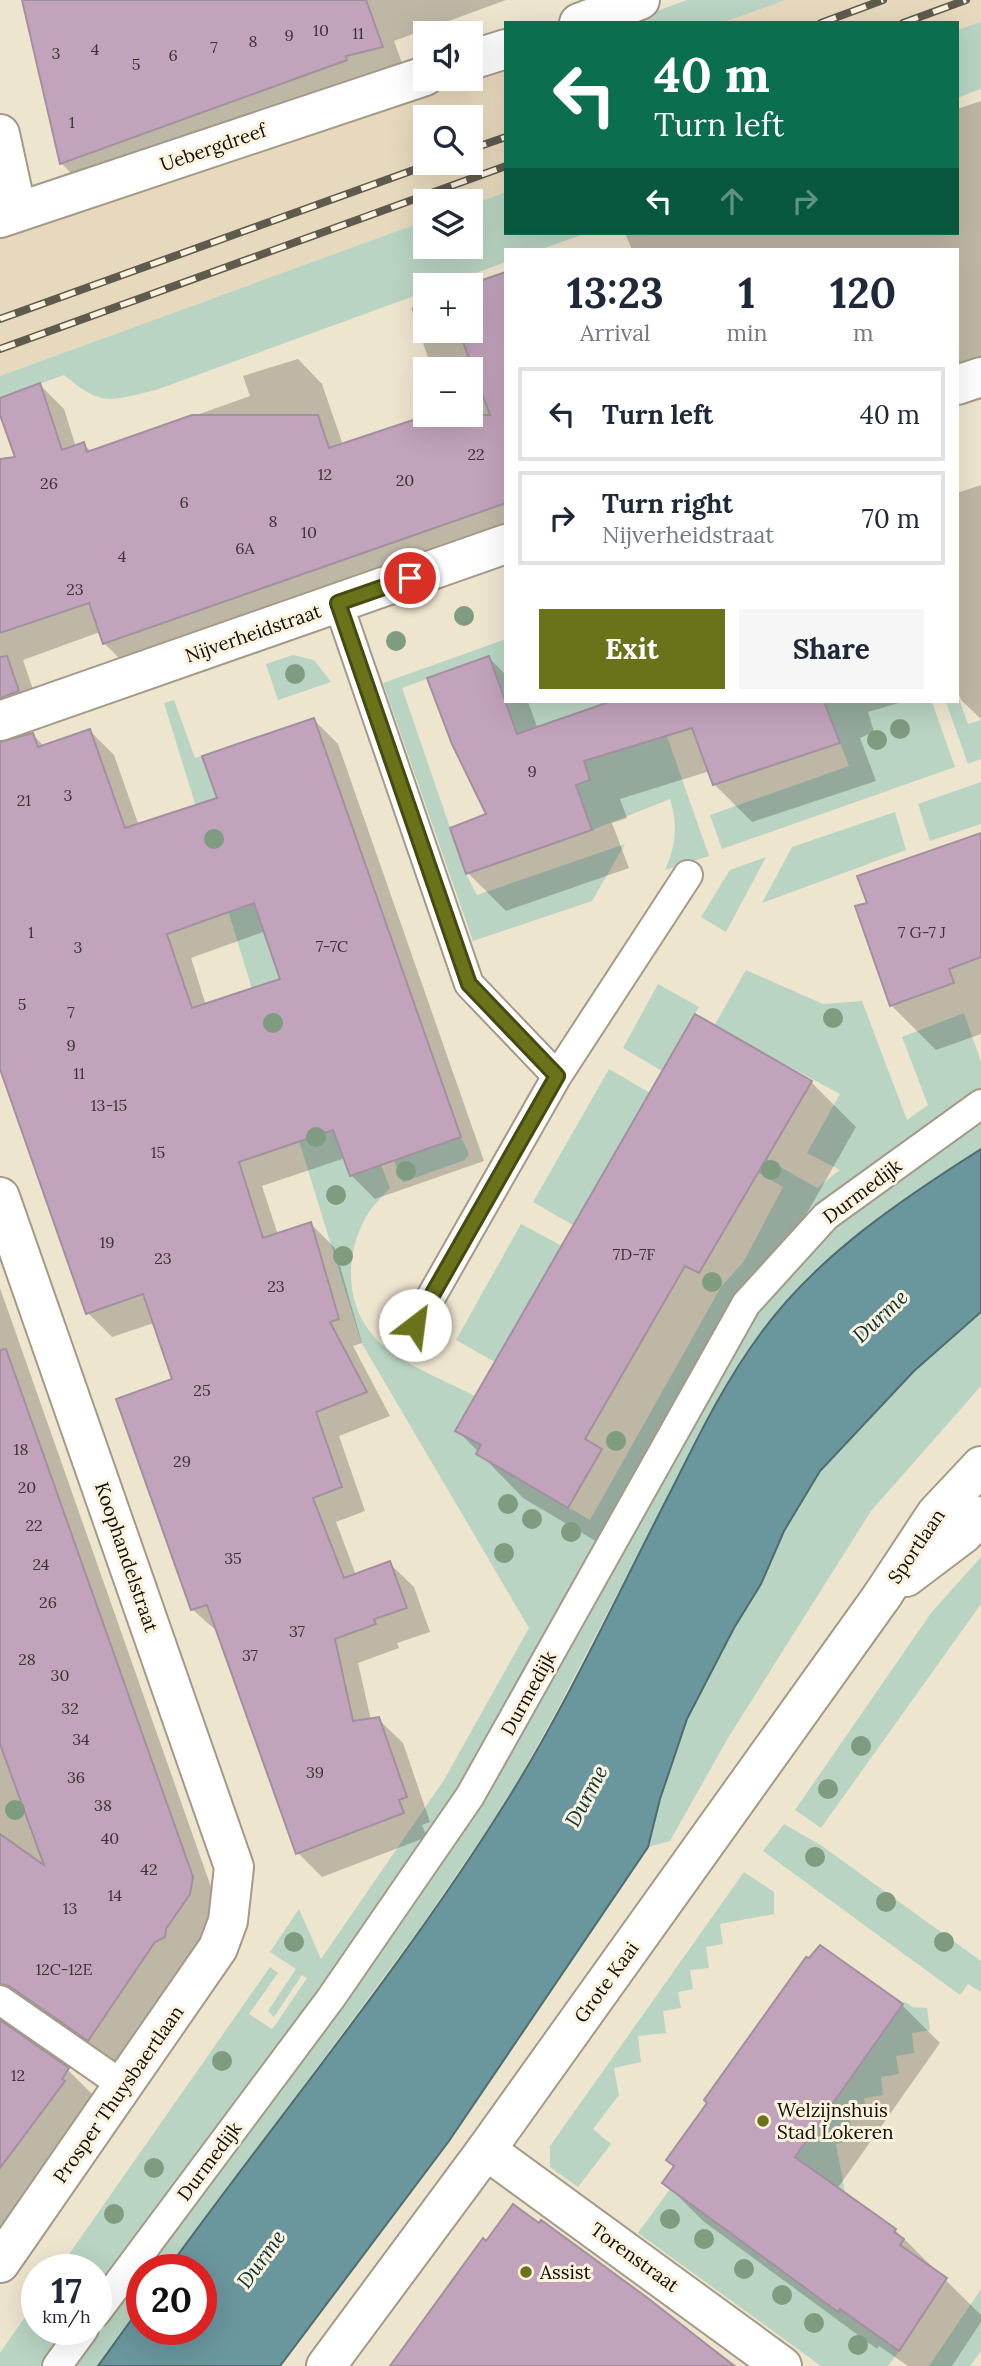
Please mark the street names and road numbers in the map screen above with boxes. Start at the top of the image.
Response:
street label: Uebergdreef [157,117,271,176]
street label: Nijverheidstraat [182,598,325,667]
street label: Durmedijk [818,1153,907,1229]
street label: Koophandelstraat [90,1479,164,1636]
street label: Sportlaan [882,1504,950,1588]
street label: Durmedijk [495,1646,561,1739]
street label: Grote Kaai [569,1937,643,2027]
street label: Prosper Thuysbaertlaan [48,2001,188,2187]
street label: Durmedijk [171,2116,247,2205]
street label: Torenstraat [586,2217,684,2297]

